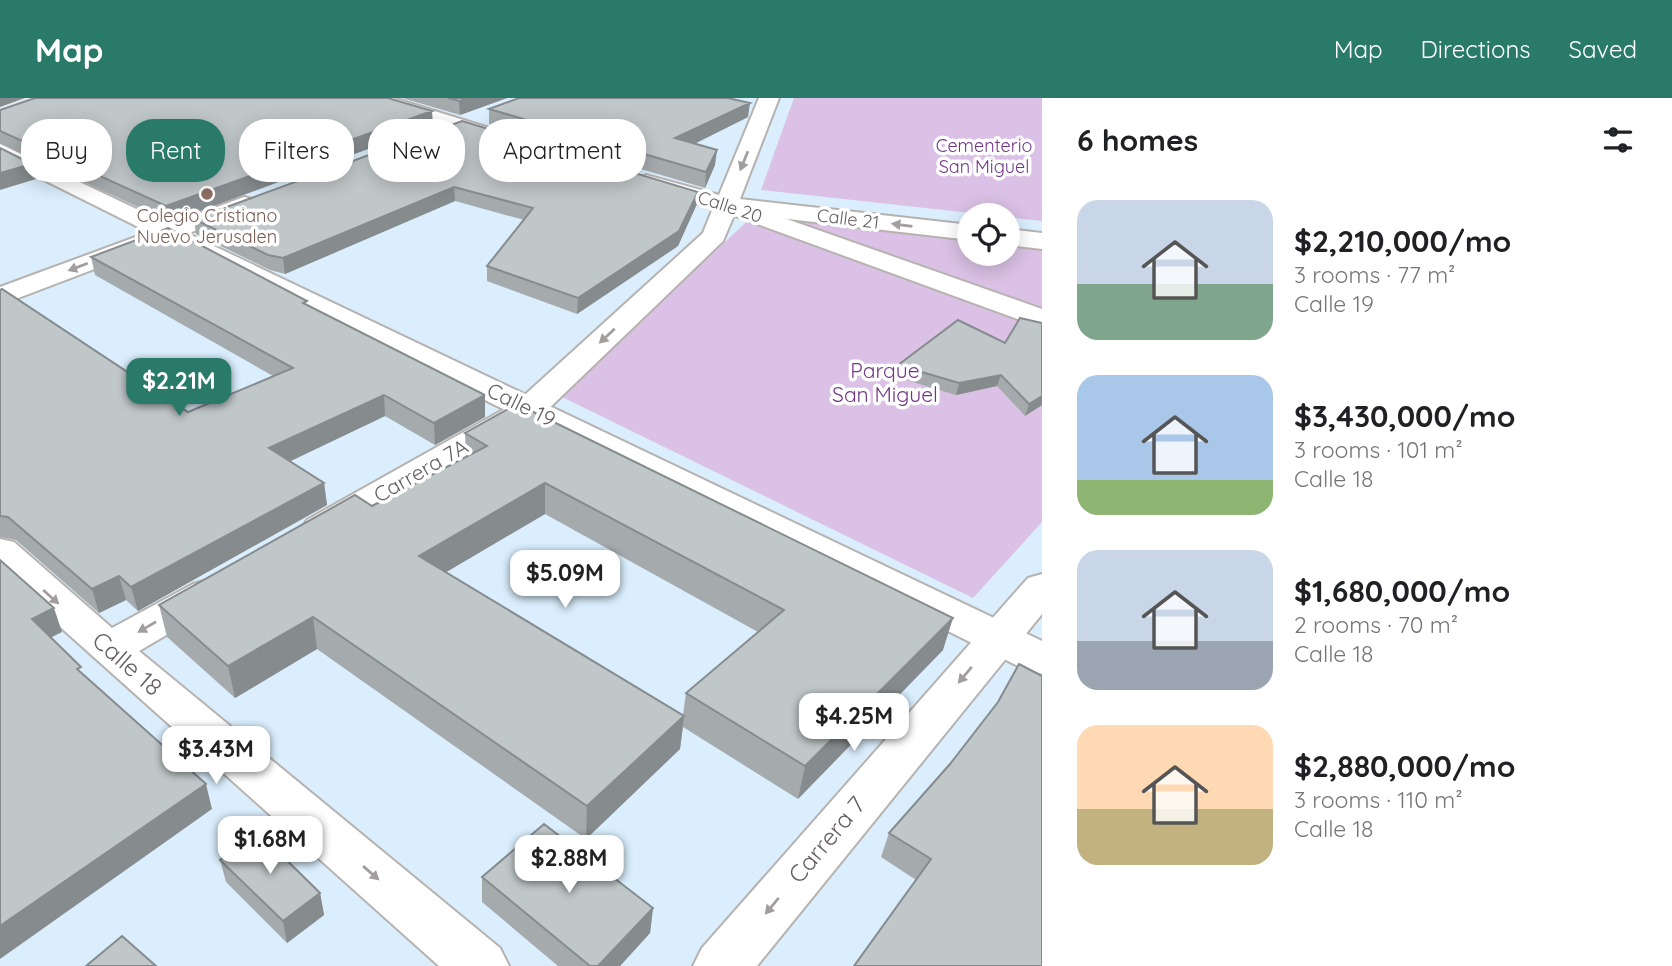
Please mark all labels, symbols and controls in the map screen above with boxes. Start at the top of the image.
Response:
text: Map [35,29,103,70]
text: Map [1334,34,1383,64]
text: Directions [1421,34,1531,64]
text: Saved [1569,34,1637,64]
chip: Buy [21,119,112,182]
chip: Rent [126,119,225,182]
chip: Filters [239,119,354,182]
chip: New [368,119,465,182]
chip: Apartment [479,119,646,182]
text: 6 homes [1077,121,1198,159]
icon: filters [1599,121,1637,159]
park label: Cementerio San Miguel [936,134,1032,178]
one-way arrow [739,151,750,172]
street label: Calle 20 [695,185,765,228]
marker: Colegio Cristiano Nuevo Jerusalen [199,186,215,202]
street label: Calle 21 [816,203,880,234]
map controls [957,203,1020,266]
button: locate [957,203,1020,266]
place label: Colegio Cristiano Nuevo Jerusalen [137,204,277,248]
one-way arrow [891,219,913,230]
text: $2,210,000/mo [1294,222,1511,260]
icon: home [1133,228,1217,312]
text: 3 rooms · 77 m² [1294,260,1455,289]
one-way arrow [67,261,88,272]
text: Calle 19 [1294,289,1374,318]
one-way arrow [598,328,615,345]
park label: Parque San Miguel [832,357,938,407]
pin: $2.21M [122,358,236,418]
text: $2.21M [142,366,216,395]
street label: Calle 19 [483,376,560,432]
text: $3,430,000/mo [1294,397,1515,435]
icon: home [1133,403,1217,487]
street label: Carrera 7A [369,433,472,508]
text: 3 rooms · 101 m² [1294,435,1463,464]
text: Calle 18 [1294,464,1374,493]
pin: $5.09M [508,550,622,610]
text: $5.09M [526,558,604,587]
text: $1,680,000/mo [1294,572,1510,610]
icon: home [1133,578,1217,662]
one-way arrow [42,589,60,605]
text: 2 rooms · 70 m² [1294,610,1458,639]
one-way arrow [137,621,157,633]
street label: Calle 18 [87,625,169,702]
text: Calle 18 [1294,639,1374,668]
one-way arrow [958,667,973,684]
pin: $4.25M [797,694,911,753]
text: $4.25M [815,701,893,730]
pin: $3.43M [159,726,273,786]
text: $3.43M [178,734,254,763]
text: $2,880,000/mo [1294,747,1515,785]
icon: home [1133,753,1217,837]
text: 3 rooms · 110 m² [1294,785,1463,814]
street label: Carrera 7 [781,790,871,889]
text: Calle 18 [1294,814,1374,843]
pin: $1.68M [213,816,327,876]
text: $1.68M [234,824,306,853]
pin: $2.88M [512,836,626,895]
text: $2.88M [531,843,607,872]
one-way arrow [363,865,380,880]
one-way arrow [765,897,780,914]

